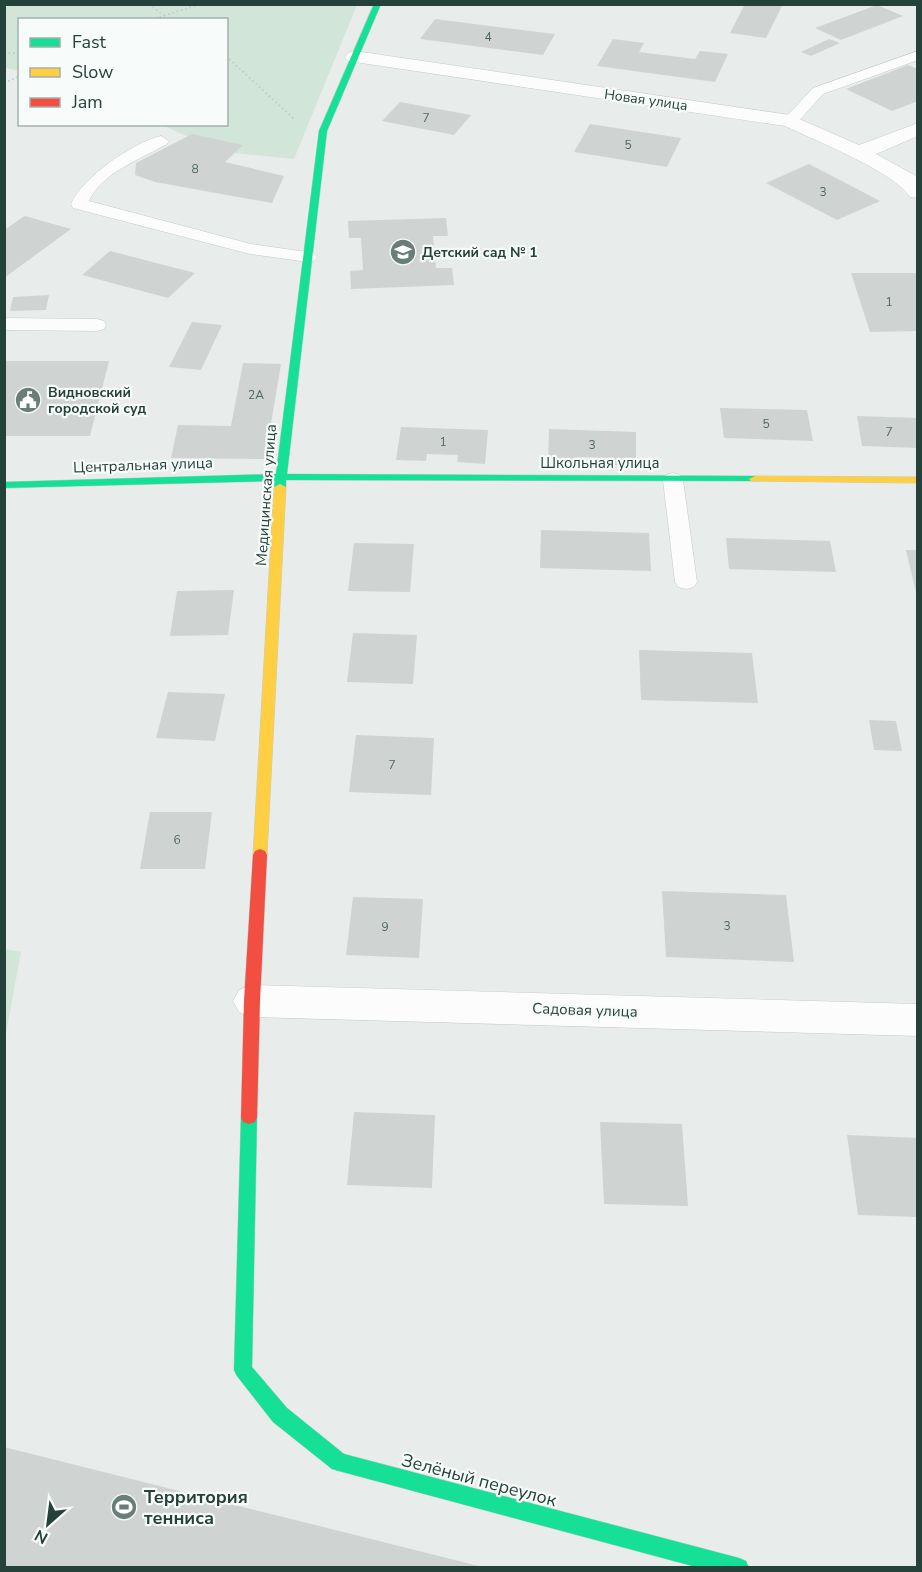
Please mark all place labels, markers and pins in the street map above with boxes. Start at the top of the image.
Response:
school or university icon: Детский сад № 1 [388,237,418,267]
place label: Детский сад № 1 [422,243,538,262]
place label: Видновский городской суд [48,383,146,418]
public building icon: Видновский городской суд [13,385,43,415]
place label: Территория тенниса [144,1485,248,1530]
sports icon: Территория тенниса [109,1492,139,1522]

